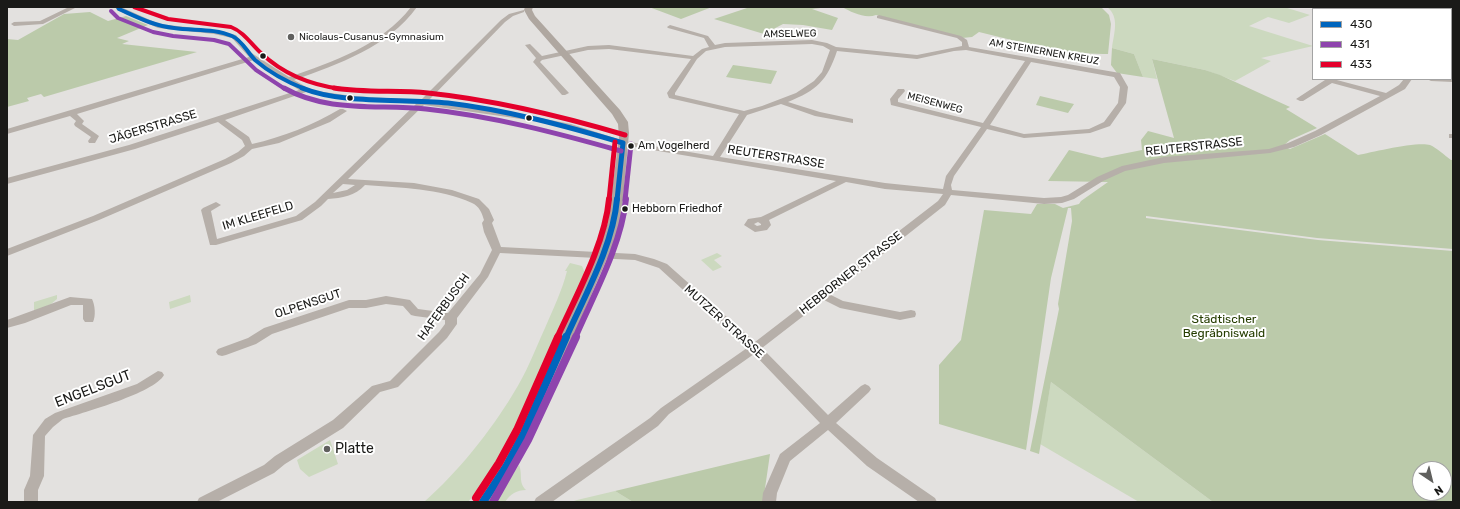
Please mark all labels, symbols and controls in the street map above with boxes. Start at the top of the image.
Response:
legend [1312,8,1452,80]
text: 430 [1350,17,1372,31]
street label: AMSELWEG [763,28,817,40]
place label: Nicolaus-Cusanus-Gymnasium [299,31,444,43]
marker: Nicolaus-Cusanus-Gymnasium [286,32,296,42]
street label: AM STEINERNEN KREUZ [988,36,1100,68]
text: 431 [1350,37,1370,51]
unlabelled marker [258,51,268,61]
text: 433 [1350,57,1372,71]
street label: MEISENWEG [906,90,964,116]
unlabelled marker [345,93,355,103]
street label: JÄGERSTRASSE [107,107,199,147]
unlabelled marker [524,113,534,123]
street label: REUTERSTRASSE [1145,135,1243,159]
place label: Am Vogelherd [638,139,710,153]
marker: Am Vogelherd [626,141,636,151]
street label: REUTERSTRASSE [727,142,825,172]
street label: IM KLEEFELD [221,198,295,234]
place label: Hebborn Friedhof [632,202,722,216]
marker: Hebborn Friedhof [620,204,630,214]
street label: HEBBORNER STRASSE [797,228,905,318]
street label: HAFERBUSCH [415,271,473,343]
street label: MUTZER STRASSE [681,282,767,362]
street label: OLPENSGUT [273,286,343,322]
park label: Städtischer Begräbniswald [1183,313,1265,341]
street label: ENGELSGUT [53,367,133,411]
place label: Platte [335,441,374,457]
marker: Platte [322,444,332,454]
north arrow [1412,461,1452,501]
text: N [1432,483,1446,498]

